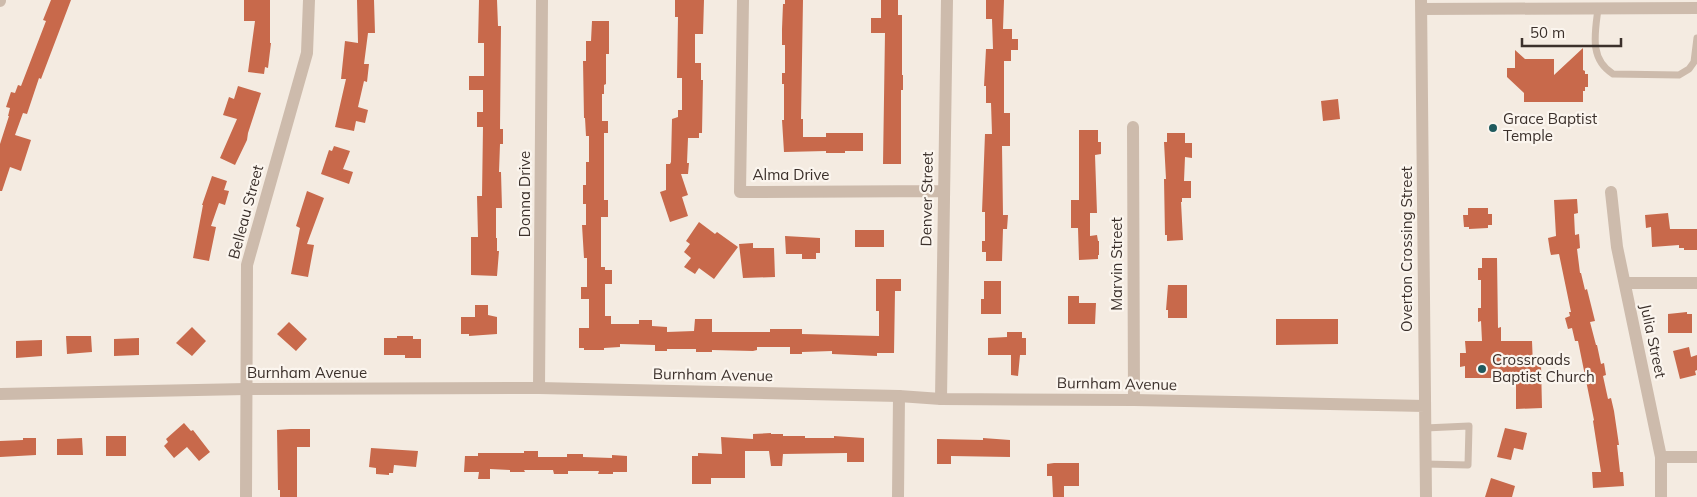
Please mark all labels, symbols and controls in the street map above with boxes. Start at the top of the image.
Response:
scale bar [1522,15,1621,47]
text: 50 m [1530,23,1565,42]
place label: Grace Baptist Temple [1503,109,1597,145]
marker: Grace Baptist Temple [1487,122,1499,134]
street label: Donna Drive [515,151,534,237]
street label: Denver Street [916,151,937,247]
street label: Belleau Street [224,163,267,261]
street label: Alma Drive [753,165,829,184]
street label: Overton Crossing Street [1397,166,1416,332]
street label: Marvin Street [1107,217,1126,311]
street label: Julia Street [1636,302,1671,380]
place label: Crossroads Baptist Church [1492,350,1595,386]
street label: Burnham Avenue [247,363,367,382]
marker: Crossroads Baptist Church [1476,363,1488,375]
street label: Burnham Avenue [653,364,773,385]
street label: Burnham Avenue [1057,373,1177,394]

